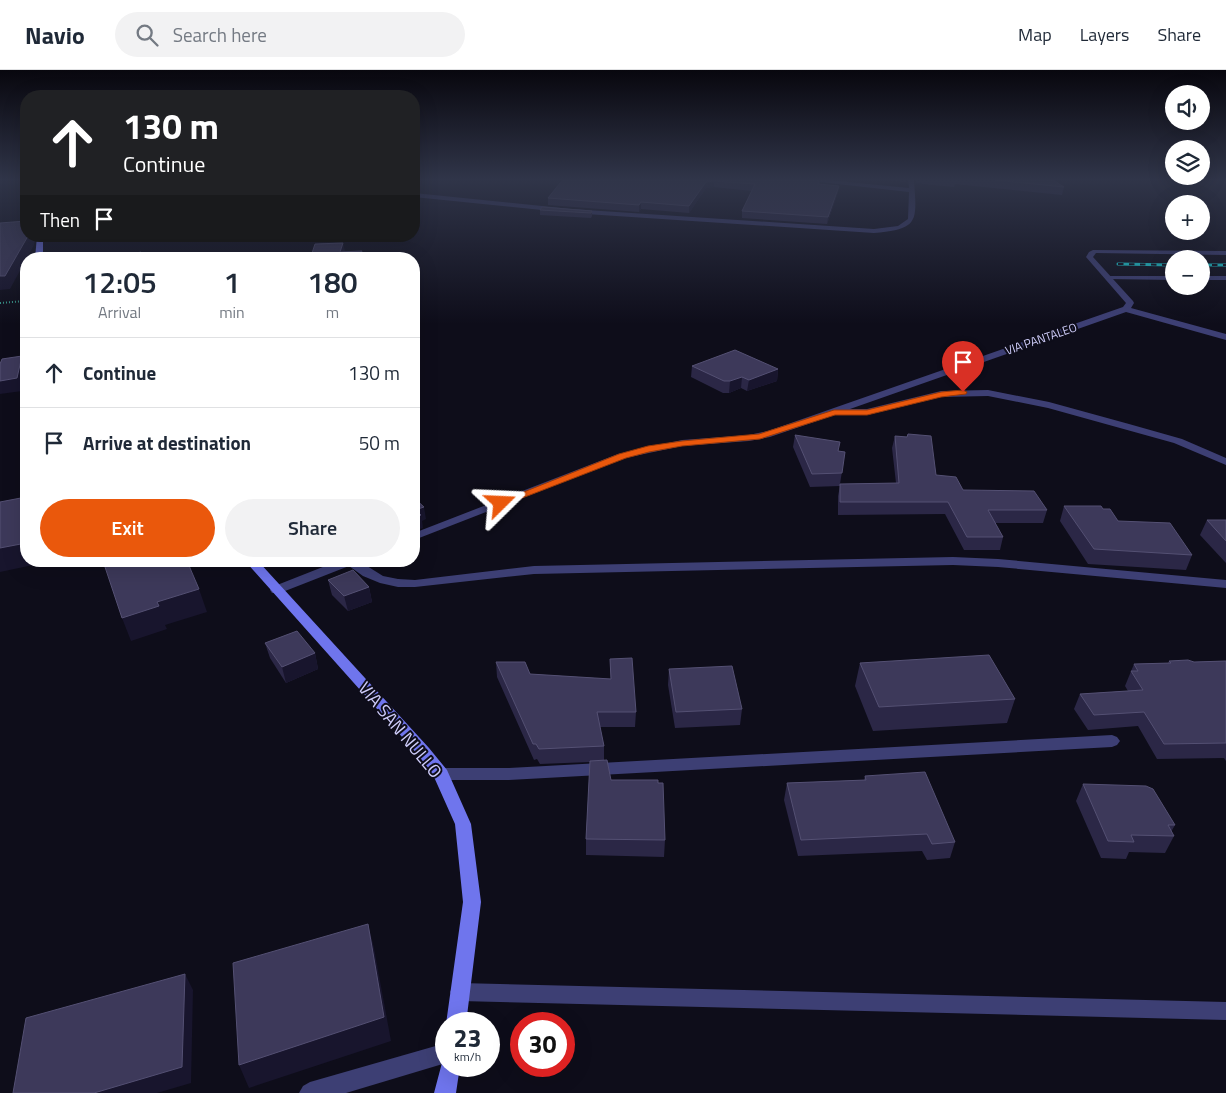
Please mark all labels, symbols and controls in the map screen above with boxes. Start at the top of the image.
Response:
search box [115,12,465,57]
text: Navio [25,17,85,53]
text: Search here [173,20,267,49]
icon: search [133,21,161,49]
text: Map [1018,21,1052,48]
text: Layers [1080,21,1129,48]
text: Share [1157,21,1201,48]
map controls [1165,85,1210,295]
button: sound [1165,85,1210,130]
text: 130 m [123,99,219,153]
icon: ahead [40,110,105,175]
button: layers [1165,140,1210,185]
text: Continue [123,147,205,181]
button: + [1165,195,1210,240]
text: Then [40,205,80,234]
icon: arrive [90,205,118,233]
button: − [1165,250,1210,295]
text: 12:05 [82,259,157,305]
text: 1 [224,259,240,305]
text: 180 [307,259,358,305]
text: Arrival [98,300,141,324]
text: min [219,300,245,324]
text: m [326,300,339,324]
street label: VIA PANTALEO [1002,317,1079,360]
pin [942,341,984,392]
icon: arrive [949,348,977,376]
text: Continue [83,358,156,387]
text: 130 m [348,358,400,387]
icon: ahead [40,359,68,387]
text: Arrive at destination [83,428,251,457]
text: 50 m [359,428,400,457]
icon: arrive [40,429,68,457]
position arrow [474,476,526,528]
button: Exit [40,499,215,557]
button: Share [225,499,400,557]
street label: VIA SAN NULLO [352,676,449,784]
speed limit sign: 30 [510,1012,575,1077]
text: 23 [453,1019,482,1057]
text: km/h [454,1047,481,1066]

